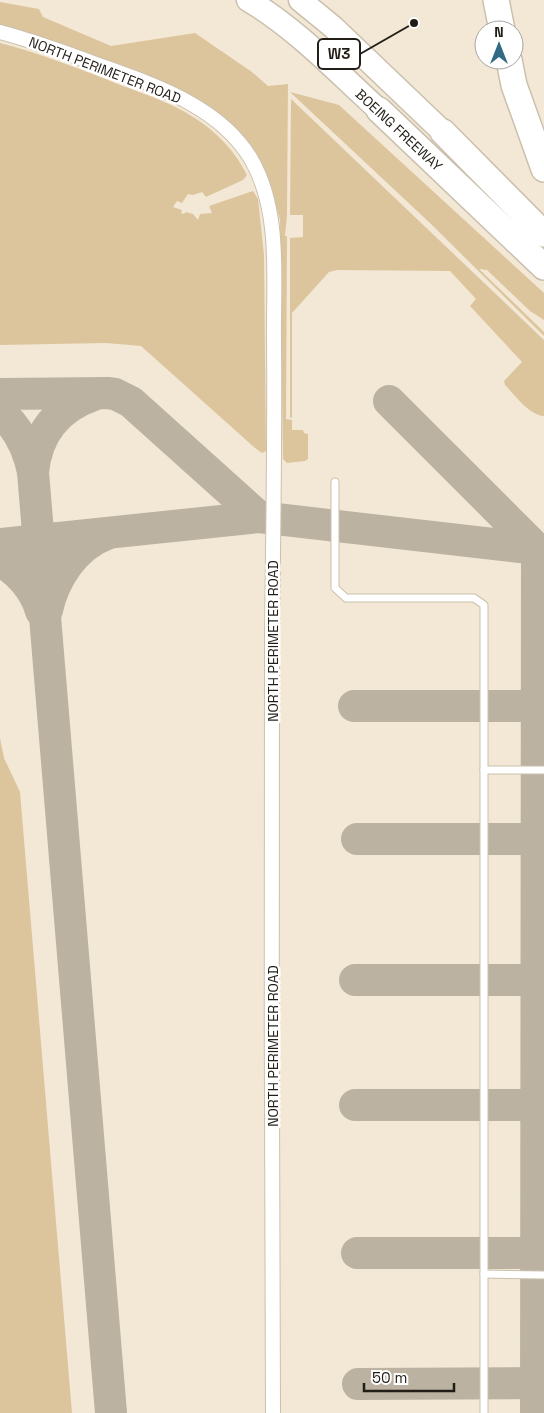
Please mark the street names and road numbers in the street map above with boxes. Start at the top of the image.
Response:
street label: NORTH PERIMETER ROAD [26,33,184,107]
street label: BOEING FREEWAY [352,85,447,175]
street label: NORTH PERIMETER ROAD [264,560,282,722]
street label: NORTH PERIMETER ROAD [264,965,282,1127]

